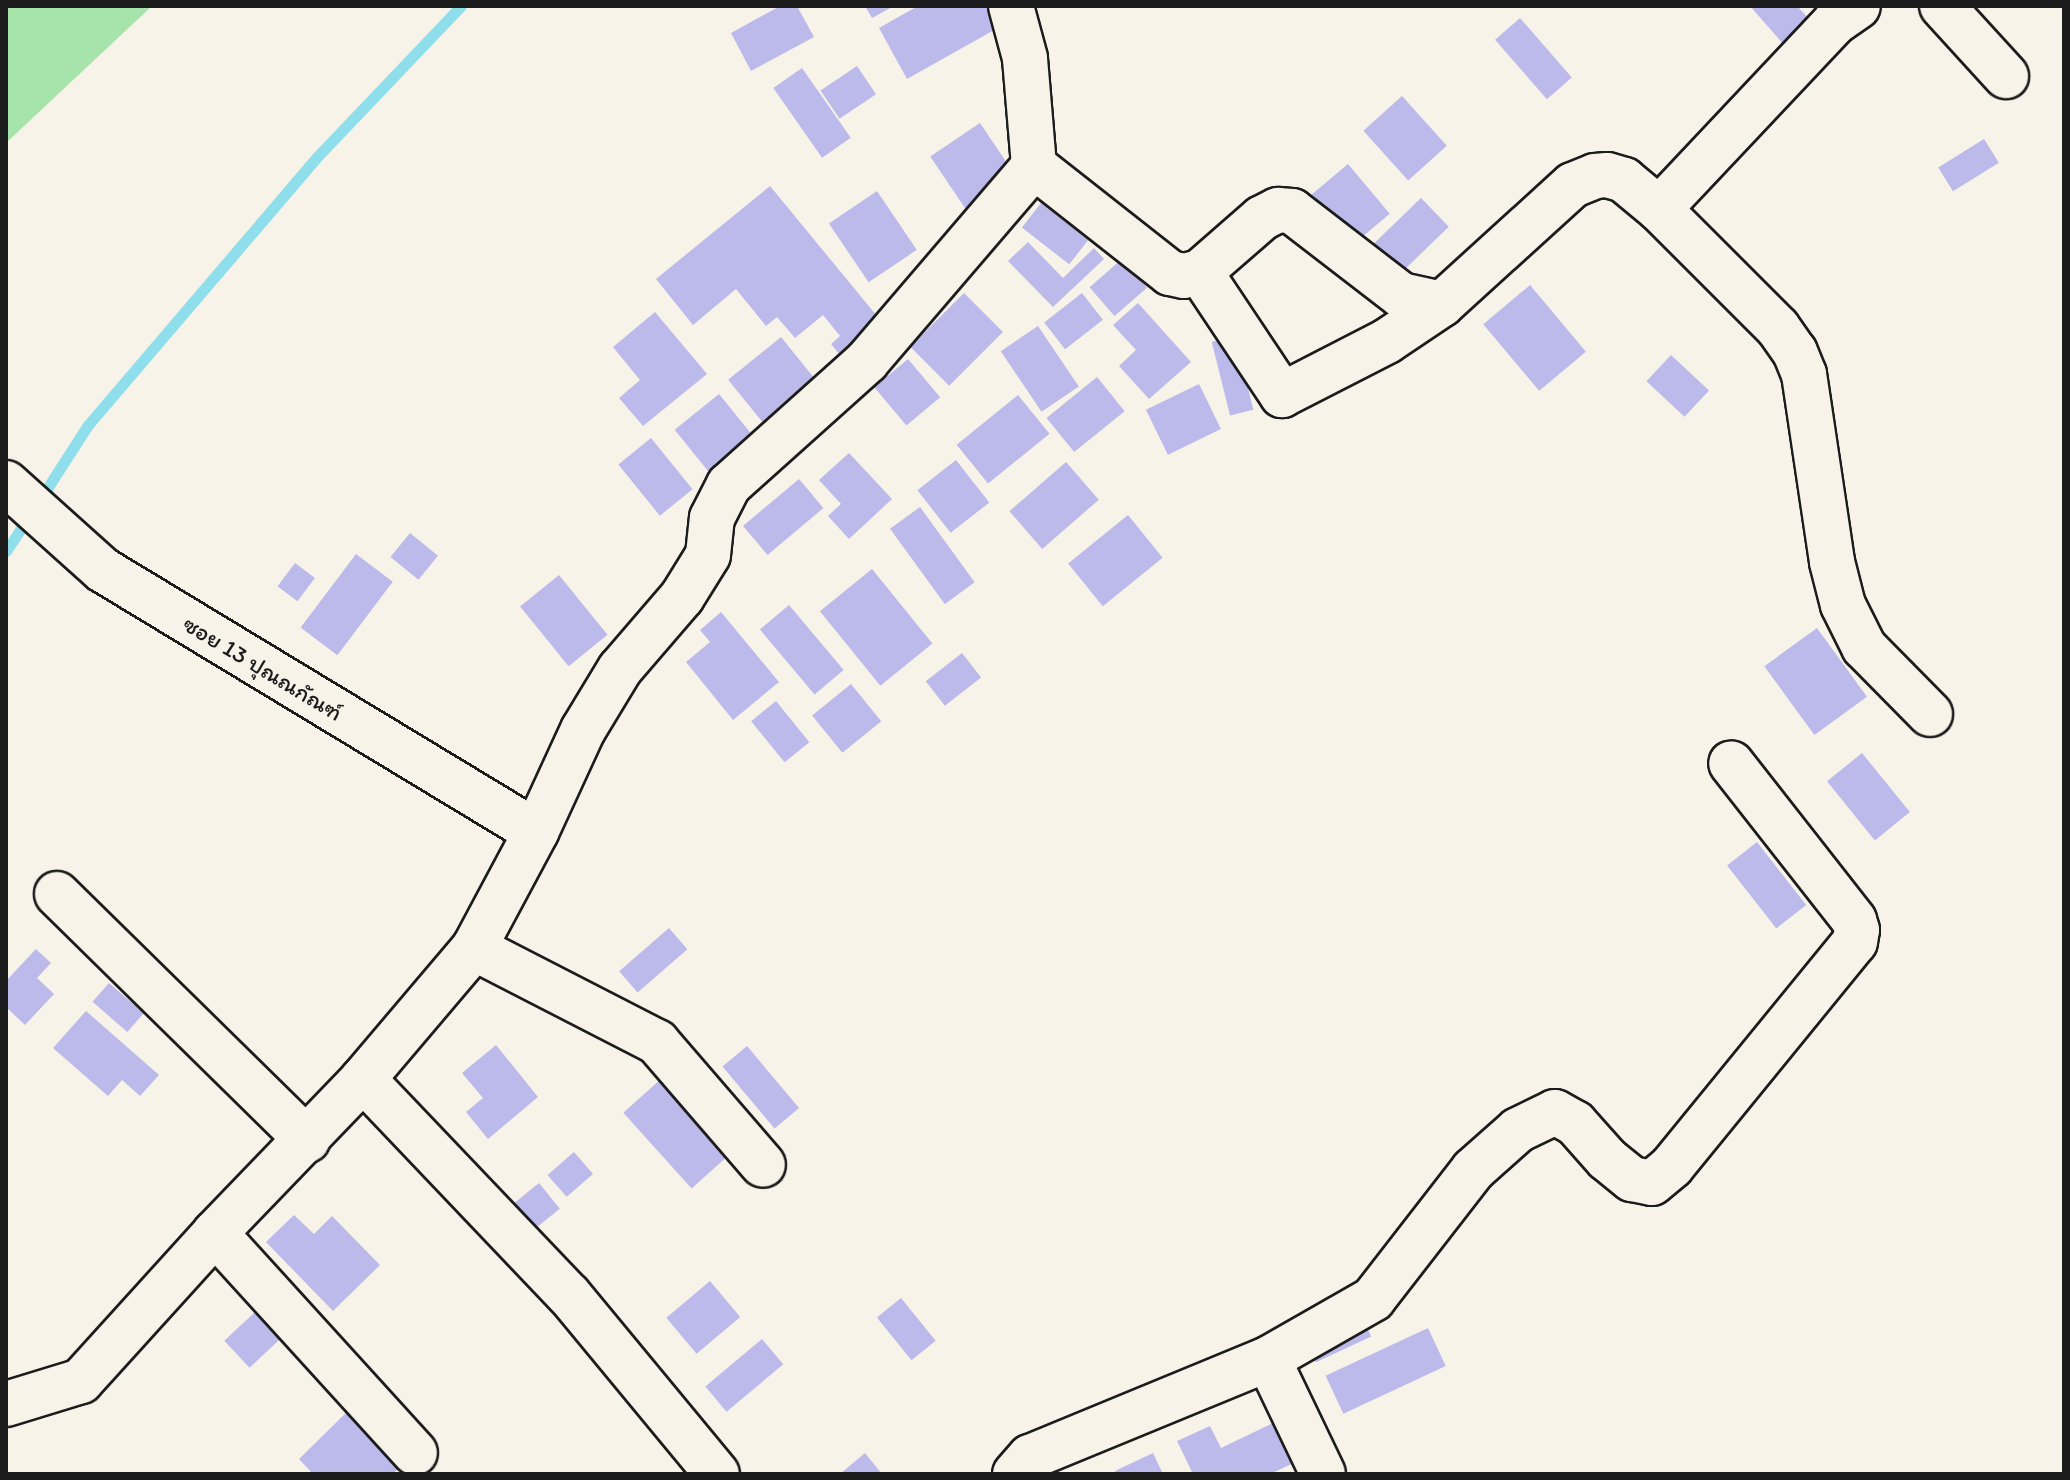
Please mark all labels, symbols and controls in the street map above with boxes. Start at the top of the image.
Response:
street label: ซอย 13 ปุณณกัณฑ์ [178,609,348,727]

